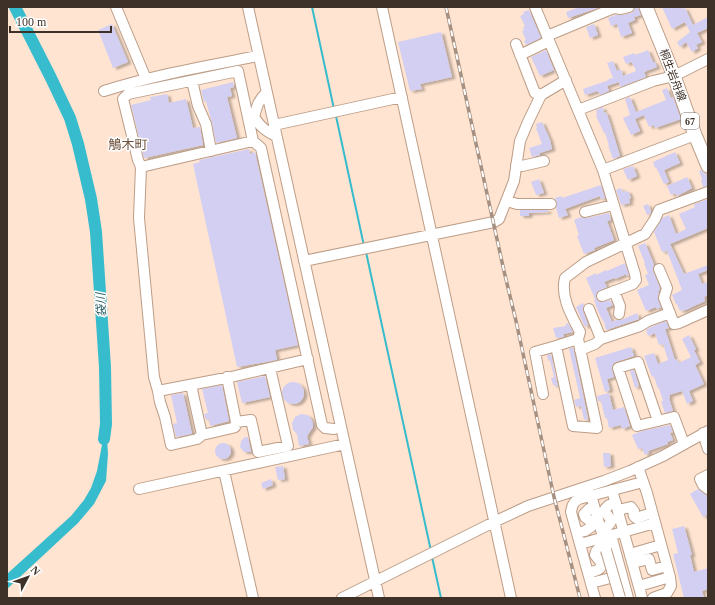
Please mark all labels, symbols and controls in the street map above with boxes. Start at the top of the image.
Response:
scale bar [10,8,111,34]
text: 100 m [16,15,47,29]
street label: 桐生岩舟線 [658,47,688,103]
road number: 67 [681,113,699,129]
district label: 鵤木町 [108,137,148,152]
water label: 袋川 [94,291,108,317]
north arrow [8,557,48,597]
text: N [28,564,43,577]

